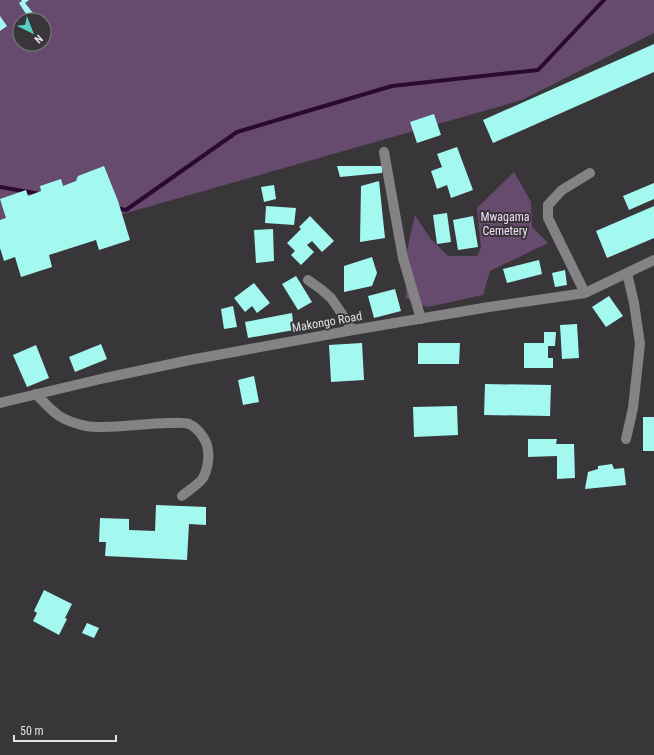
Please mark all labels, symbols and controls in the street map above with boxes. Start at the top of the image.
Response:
north arrow [12,12,52,52]
text: N [31,32,45,46]
park label: Mwagama Cemetery [480,210,530,238]
street label: Makongo Road [291,309,363,335]
scale bar [14,717,116,743]
text: 50 m [20,724,44,738]

